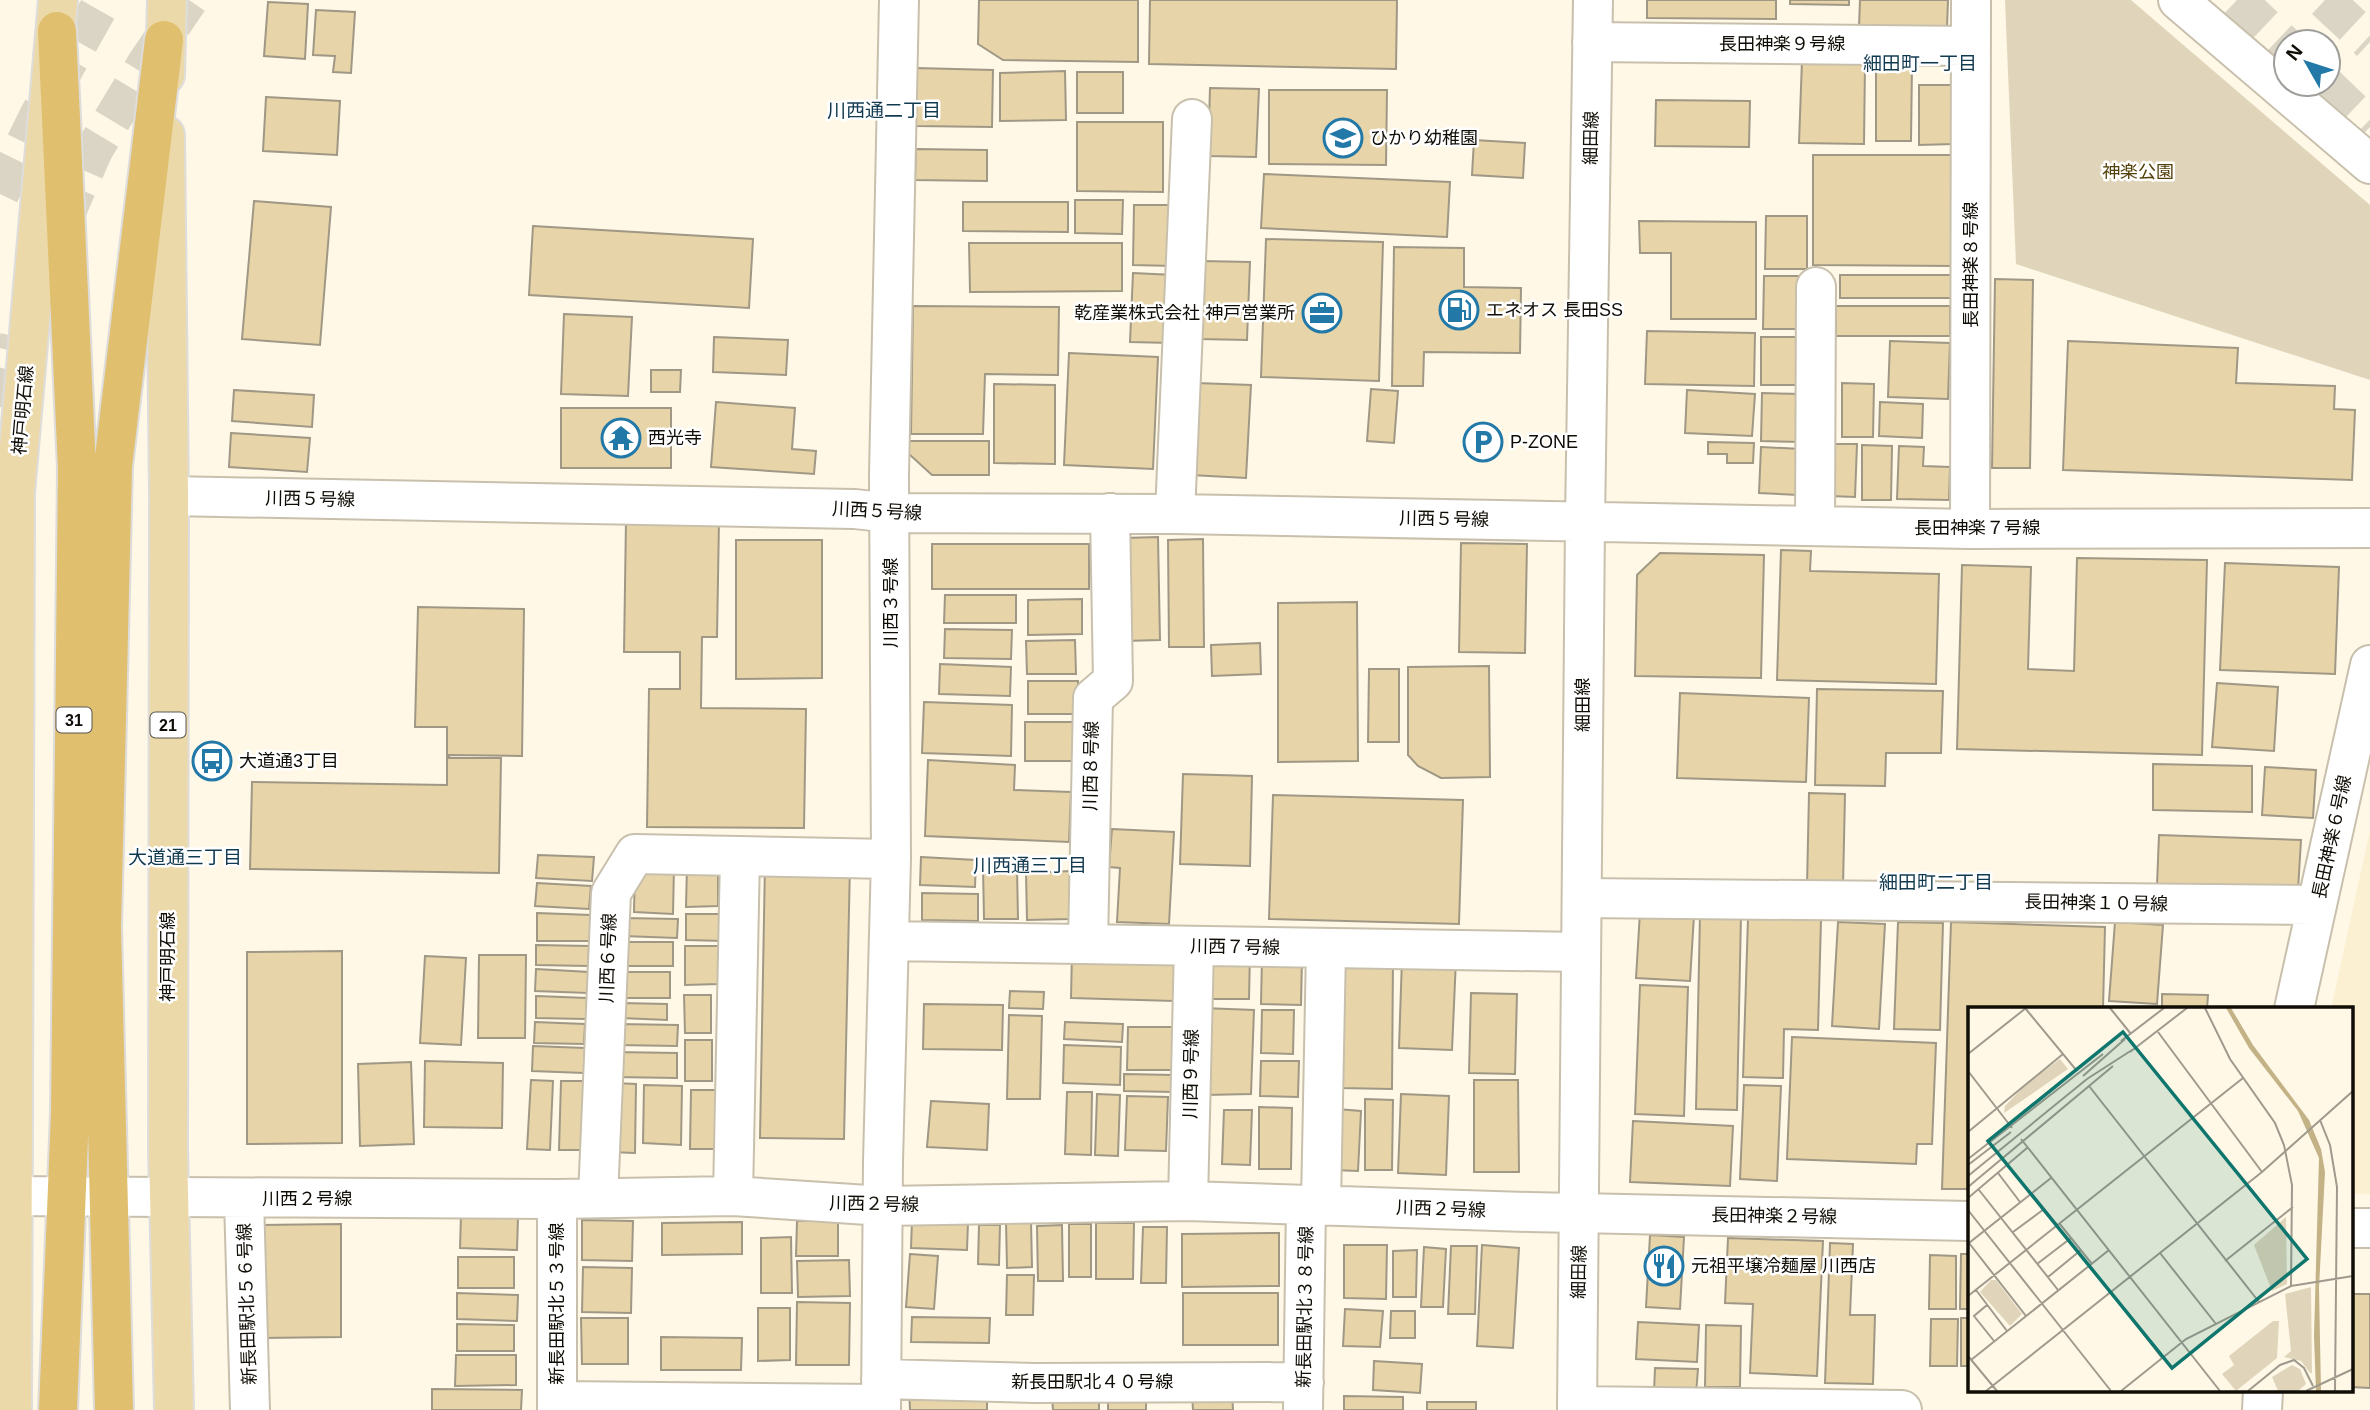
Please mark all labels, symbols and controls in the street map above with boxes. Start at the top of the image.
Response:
north arrow [2272,28,2342,98]
street label: 長田神楽９号線 [1719,34,1845,54]
text: N [2282,41,2307,65]
district label: 細田町一丁目 [1863,53,1977,74]
district label: 川西通二丁目 [827,100,941,121]
street label: 細田線 [1581,111,1601,165]
school or university icon: ひかり幼稚園 [1322,117,1364,159]
place label: ひかり幼稚園 [1370,128,1478,148]
park label: 神楽公園 [2102,162,2174,182]
street label: 長田神楽８号線 [1961,202,1981,328]
fuel station icon: エネオス 長田SS [1438,289,1480,331]
office icon: 乾産業株式会社 神戸営業所 [1301,292,1343,334]
place label: エネオス 長田SS [1486,300,1623,320]
place label: 乾産業株式会社 神戸営業所 [1074,303,1295,323]
street label: 神戸明石線 [9,364,37,456]
temple icon: 西光寺 [600,417,642,459]
parking icon: P-ZONE [1462,421,1504,463]
place label: 西光寺 [648,428,702,448]
place label: P-ZONE [1510,432,1578,452]
street label: 川西５号線 [265,488,355,510]
street label: 川西５号線 [832,499,922,523]
street label: 川西５号線 [1399,508,1489,530]
street label: 長田神楽７号線 [1914,518,2040,538]
street label: 川西３号線 [881,558,901,648]
street label: 細田線 [1573,678,1593,732]
road number: 31 [56,708,92,733]
road number: 21 [150,712,186,738]
street label: 川西８号線 [1080,721,1102,811]
bus stop icon: 大道通3丁目 [191,740,233,782]
place label: 大道通3丁目 [239,751,339,771]
street label: 長田神楽６号線 [2309,773,2355,901]
district label: 大道通三丁目 [128,847,242,868]
district label: 川西通三丁目 [973,855,1087,876]
district label: 細田町二丁目 [1879,872,1993,893]
street label: 長田神楽１０号線 [2024,892,2168,914]
street label: 神戸明石線 [158,912,178,1002]
street label: 川西６号線 [596,913,620,1003]
street label: 川西７号線 [1190,936,1280,958]
inset map [1968,1007,2352,1392]
street label: 川西９号線 [1180,1029,1202,1119]
street label: 川西２号線 [262,1189,352,1209]
street label: 川西２号線 [829,1193,919,1215]
street label: 川西２号線 [1396,1197,1486,1221]
street label: 長田神楽２号線 [1711,1205,1837,1227]
street label: 新長田駅北５６号線 [234,1223,260,1385]
street label: 新長田駅北５３号線 [547,1223,567,1385]
street label: 新長田駅北３８号線 [1294,1226,1316,1388]
street label: 細田線 [1569,1245,1589,1299]
restaurant icon: 元祖平壌冷麺屋 川西店 [1643,1245,1685,1287]
place label: 元祖平壌冷麺屋 川西店 [1691,1256,1876,1276]
street label: 新長田駅北４０号線 [1011,1372,1173,1392]

